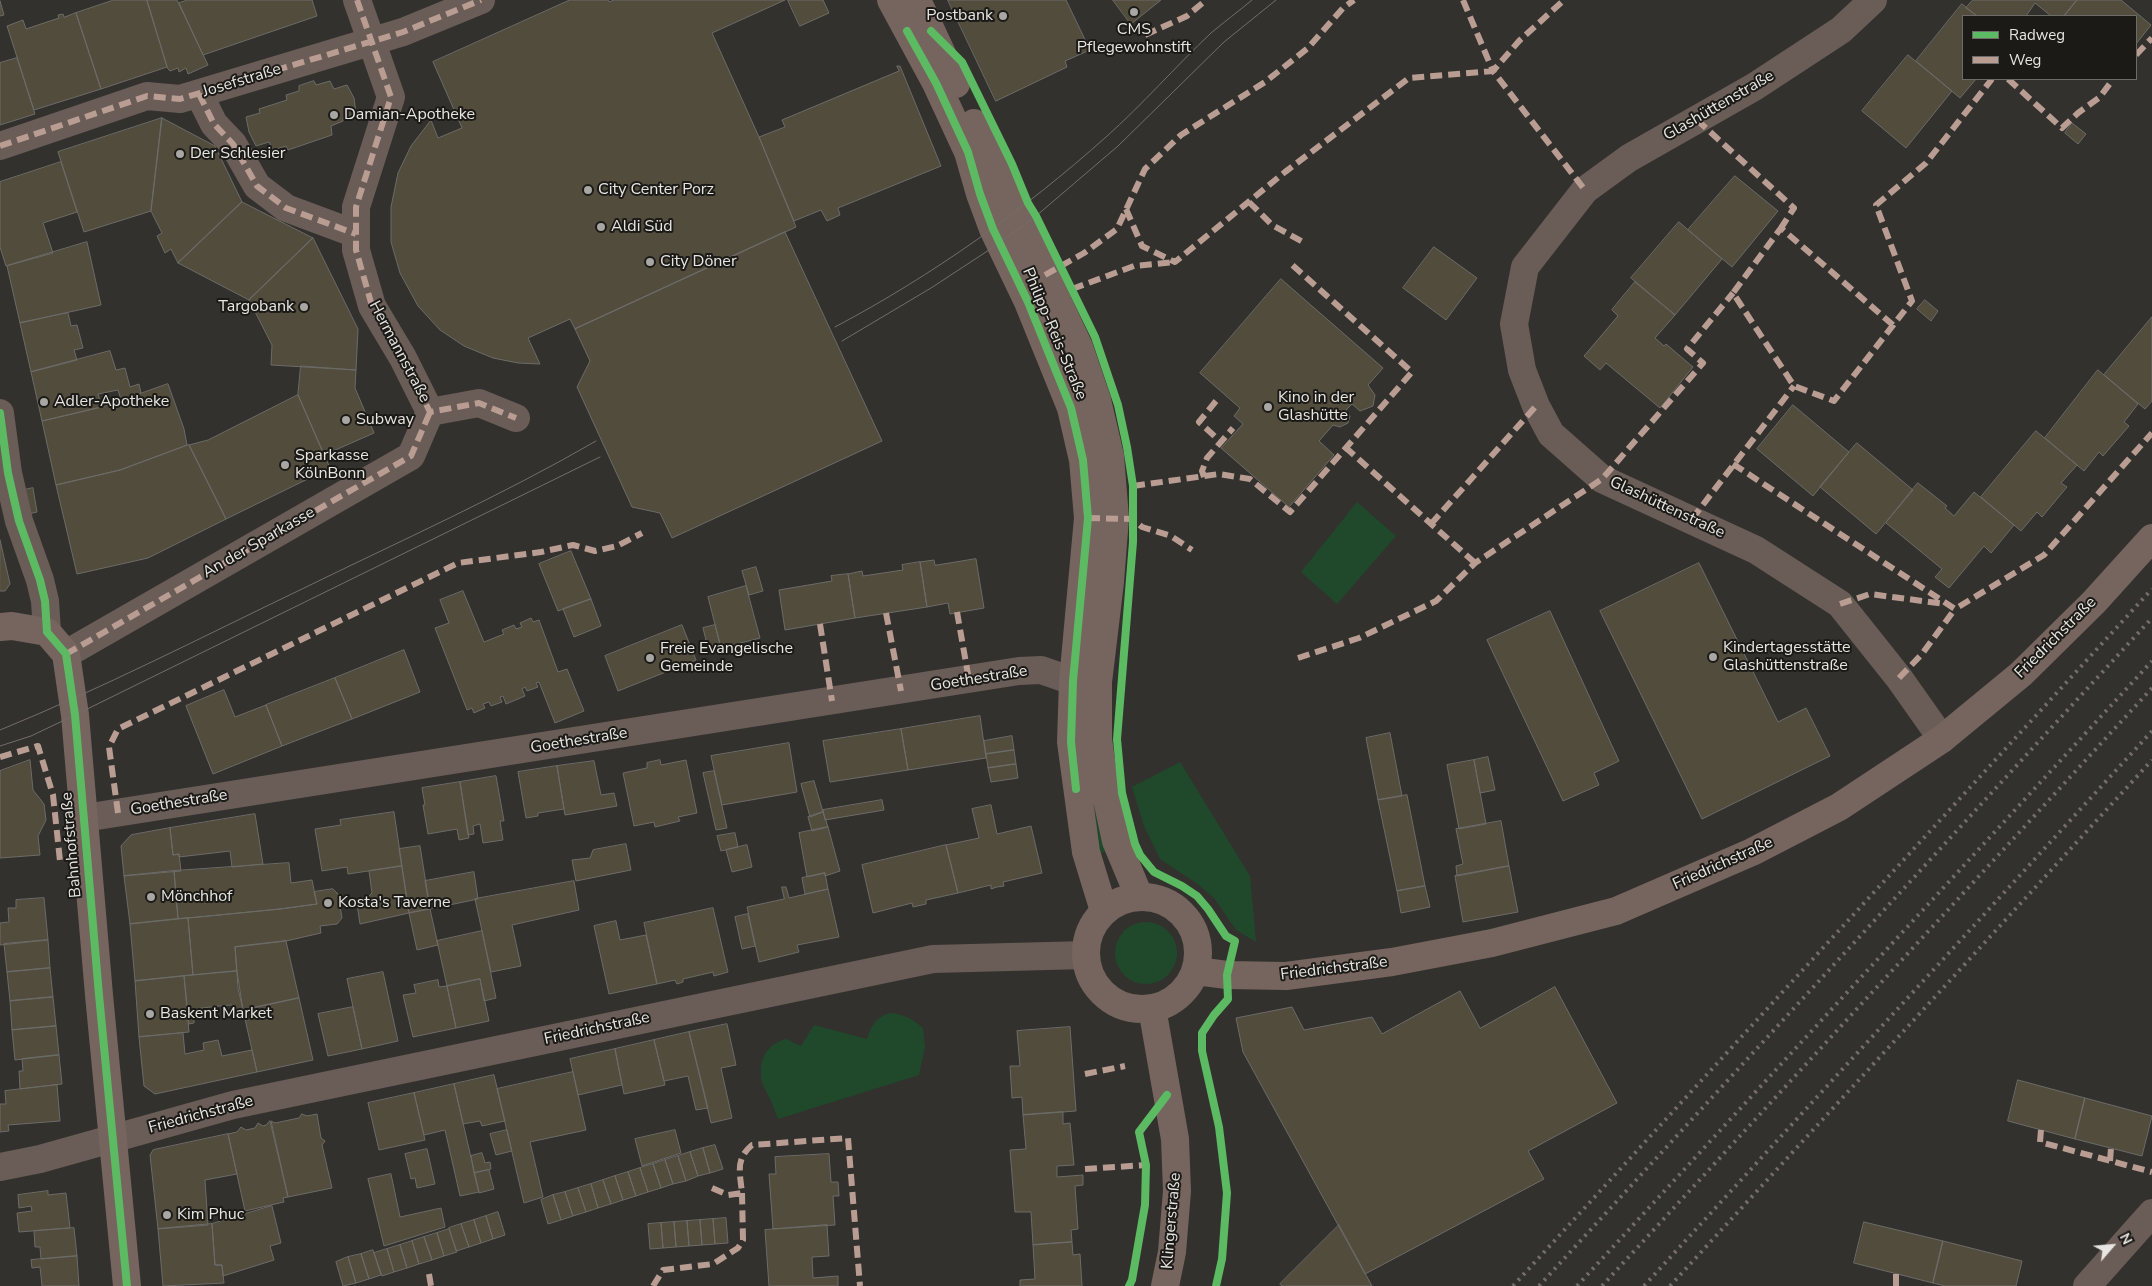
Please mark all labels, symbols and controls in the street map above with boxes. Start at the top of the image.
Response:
place label: Postbank [926,6,993,26]
marker: CMS Pflegewohnstift [1128,6,1140,18]
marker: Postbank [997,10,1009,22]
legend [1962,15,2137,80]
place label: CMS Pflegewohnstift [1077,20,1191,58]
text: Radweg [2009,25,2065,45]
text: Weg [2009,50,2041,70]
street label: Josefstraße [200,60,284,102]
street label: Glashüttenstraße [1660,66,1778,146]
place label: Damian-Apotheke [344,105,475,125]
marker: Damian-Apotheke [328,109,340,121]
place label: Der Schlesier [190,144,285,164]
marker: Der Schlesier [174,148,186,160]
place label: City Center Porz [598,180,714,200]
marker: City Center Porz [582,184,594,196]
place label: Aldi Süd [611,217,673,237]
marker: Aldi Süd [595,221,607,233]
place label: City Döner [660,252,737,272]
marker: City Döner [644,256,656,268]
street label: Philipp-Reis-Straße [1017,265,1091,403]
place label: Targobank [218,297,294,317]
street label: Hermannstraße [364,298,434,406]
marker: Targobank [298,301,310,313]
place label: Kino in der Glashütte [1278,388,1354,426]
place label: Adler-Apotheke [54,392,169,412]
marker: Adler-Apotheke [38,396,50,408]
marker: Kino in der Glashütte [1262,401,1274,413]
place label: Subway [356,410,414,430]
marker: Subway [340,414,352,426]
place label: Sparkasse KölnBonn [295,446,369,484]
marker: Sparkasse KölnBonn [279,459,291,471]
street label: Glashüttenstraße [1606,473,1728,543]
street label: An der Sparkasse [200,503,318,583]
street label: Friedrichstraße [2011,593,2101,683]
place label: Kindertagesstätte Glashüttenstraße [1723,638,1851,676]
place label: Freie Evangelische Gemeinde [660,639,793,677]
marker: Kindertagesstätte Glashüttenstraße [1707,651,1719,663]
marker: Freie Evangelische Gemeinde [644,652,656,664]
street label: Goethestraße [929,662,1029,696]
street label: Goethestraße [529,724,629,758]
street label: Goethestraße [129,786,229,820]
street label: Bahnhofstraße [58,791,86,899]
street label: Friedrichstraße [1670,833,1776,895]
place label: Mönchhof [161,887,232,907]
marker: Mönchhof [145,891,157,903]
place label: Kosta's Taverne [338,893,451,913]
marker: Kosta's Taverne [322,897,334,909]
street label: Friedrichstraße [1279,953,1389,985]
place label: Baskent Market [160,1004,272,1024]
marker: Baskent Market [144,1008,156,1020]
street label: Friedrichstraße [542,1008,652,1050]
street label: Friedrichstraße [147,1092,255,1138]
street label: Klingerstraße [1158,1172,1186,1270]
place label: Kim Phuc [177,1205,244,1225]
marker: Kim Phuc [161,1209,173,1221]
north arrow [2087,1221,2137,1271]
text: N [2115,1230,2137,1248]

